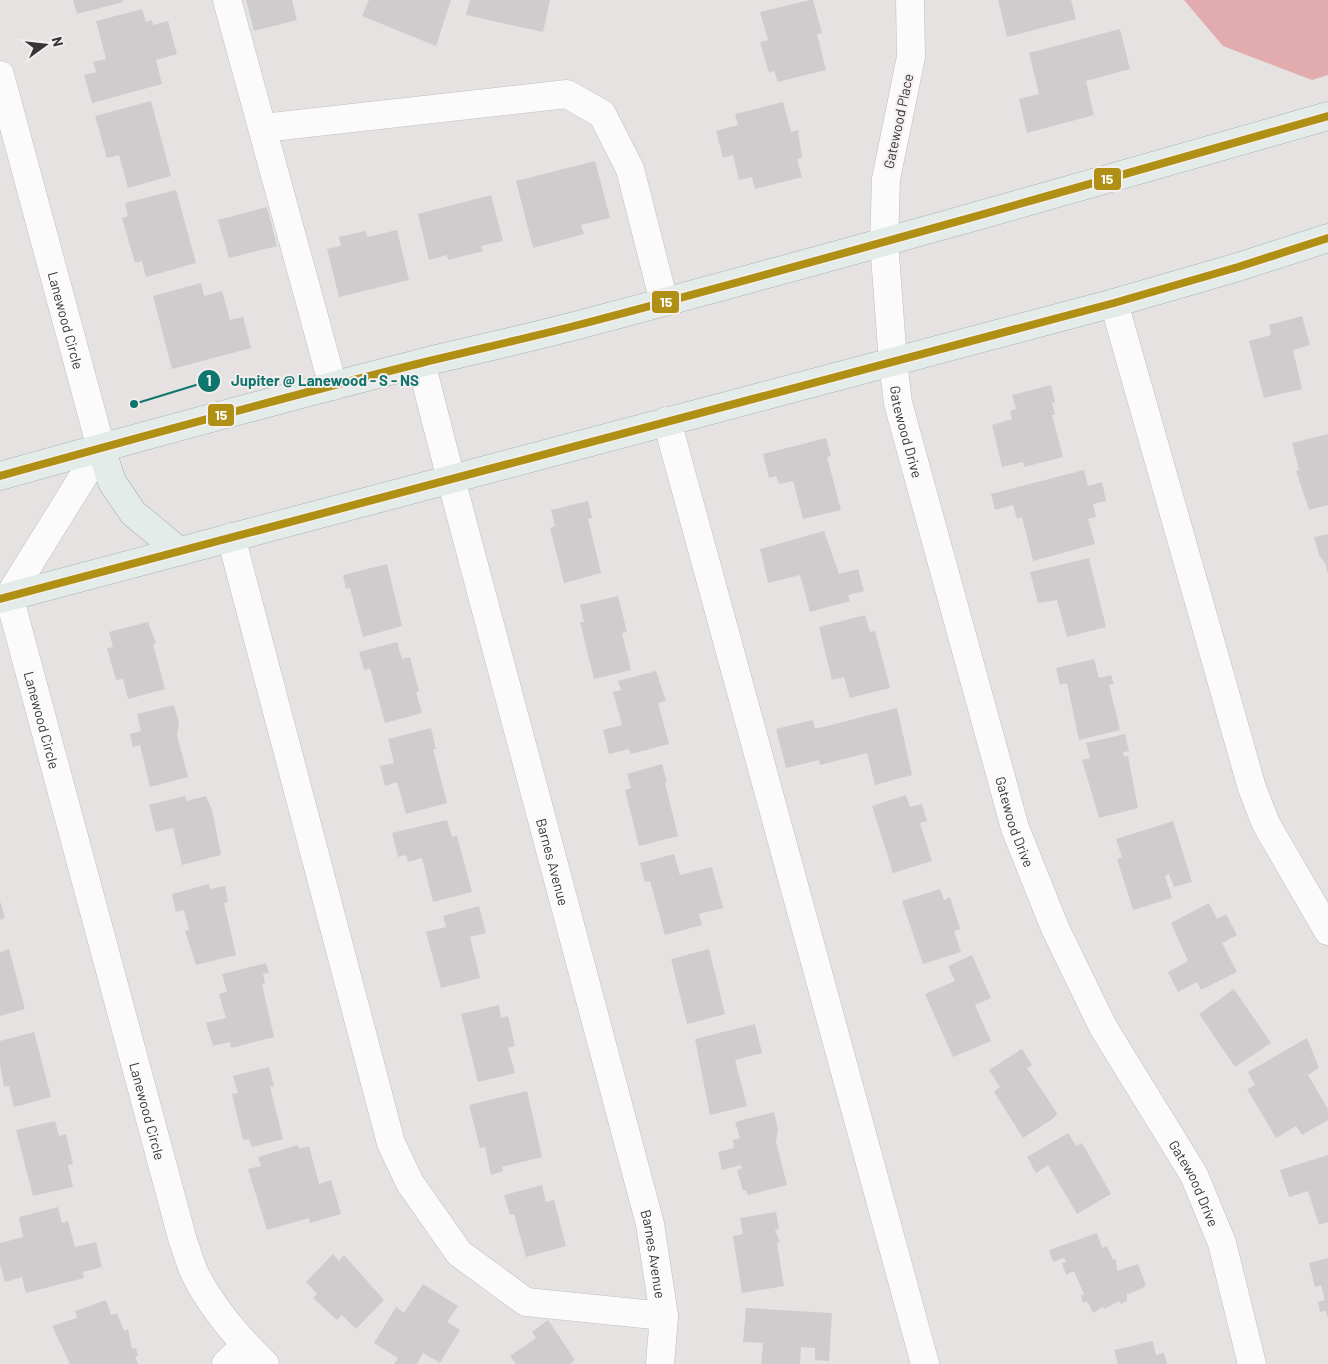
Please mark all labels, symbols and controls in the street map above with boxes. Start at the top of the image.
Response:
north arrow [20,20,70,70]
text: N [49,35,67,48]
street label: Gatewood Place [880,72,916,170]
line badge: 15 [1093,167,1122,191]
text: 15 [1101,170,1114,187]
street label: Lanewood Circle [45,269,88,371]
line badge: 15 [651,290,680,314]
text: 15 [660,293,673,310]
callout: Jupiter @ Lanewood - S - NS [196,366,429,396]
text: 1 [206,371,212,389]
text: Jupiter @ Lanewood - S - NS [231,371,419,389]
street label: Gatewood Drive [887,385,927,480]
line badge: 15 [207,403,235,427]
text: 15 [215,406,228,423]
street label: Lanewood Circle [21,669,64,771]
street label: Gatewood Drive [993,774,1038,869]
street label: Barnes Avenue [533,816,573,907]
street label: Lanewood Circle [127,1060,169,1162]
street label: Gatewood Drive [1166,1137,1223,1229]
street label: Barnes Avenue [638,1207,670,1299]

